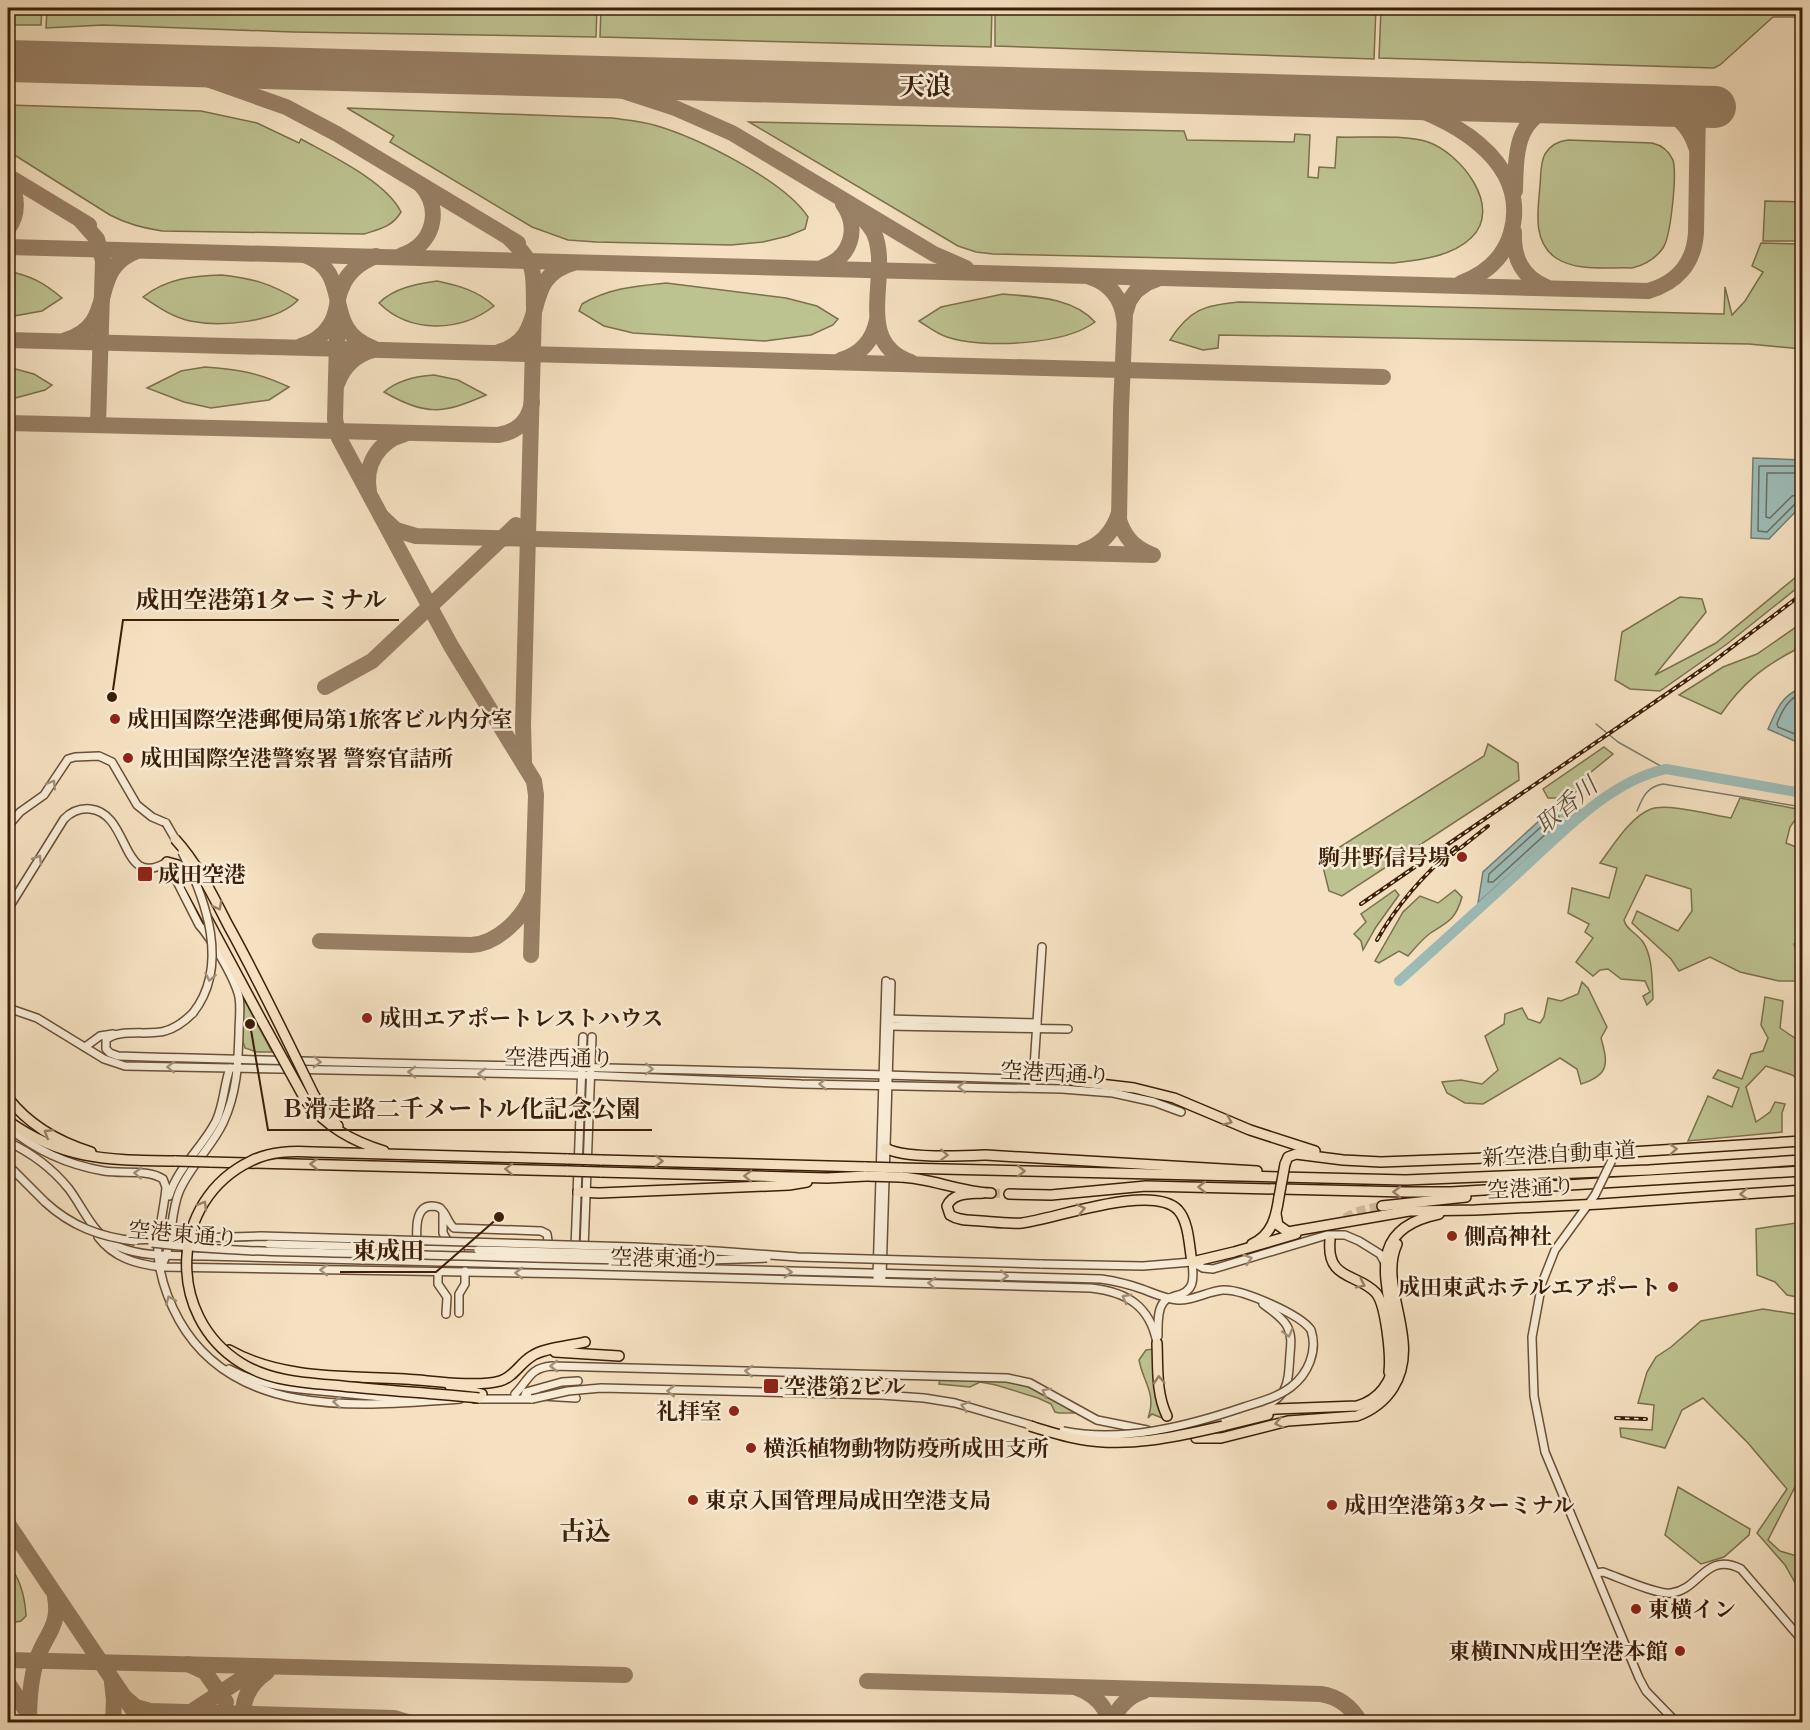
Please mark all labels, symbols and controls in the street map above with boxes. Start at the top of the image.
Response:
district label: 天浪 [899,69,951,103]
callout: 成田空港第1ターミナル [123,578,399,620]
text: 成田空港第1ターミナル [135,584,387,615]
place label: 成田国際空港郵便局第1旅客ビル内分室 [127,705,513,734]
marker: 成田国際空港郵便局第1旅客ビル内分室 [108,712,122,726]
place label: 成田国際空港警察署 警察官詰所 [140,744,453,773]
marker: 成田国際空港警察署 警察官詰所 [121,751,135,765]
water label: 取香川 [1528,768,1606,840]
one-way arrow [44,780,56,790]
place label: 駒井野信号場 [1318,843,1450,872]
marker: 駒井野信号場 [1455,850,1469,864]
one-way arrow [30,855,42,865]
place label: 成田空港 [158,860,246,889]
marker: 成田空港 [136,865,154,883]
one-way arrow [211,899,222,910]
one-way arrow [204,972,217,982]
place label: 成田エアポートレストハウス [379,1004,663,1033]
marker: 成田エアポートレストハウス [360,1011,374,1025]
street label: 空港西通り [504,1043,614,1073]
one-way arrow [313,1056,322,1068]
street label: 空港西通り [999,1056,1111,1090]
one-way arrow [166,1061,175,1074]
one-way arrow [645,1063,654,1075]
one-way arrow [407,1066,416,1078]
one-way arrow [478,1068,487,1081]
one-way arrow [819,1078,828,1090]
one-way arrow [958,1081,967,1093]
callout: Ｂ滑走路二千メートル化記念公園 [268,1088,652,1130]
text: Ｂ滑走路二千メートル化記念公園 [280,1093,640,1124]
one-way arrow [1222,1114,1233,1126]
one-way arrow [44,1128,54,1140]
street label: 新空港自動車道 [1481,1135,1637,1173]
one-way arrow [1669,1143,1678,1156]
one-way arrow [939,1149,948,1162]
one-way arrow [654,1155,663,1168]
one-way arrow [310,1158,319,1170]
one-way arrow [505,1163,514,1175]
one-way arrow [1017,1164,1026,1177]
one-way arrow [133,1167,142,1180]
one-way arrow [743,1169,752,1182]
street label: 空港通り [1486,1171,1576,1205]
one-way arrow [1198,1181,1207,1193]
one-way arrow [1393,1186,1402,1198]
one-way arrow [1740,1188,1749,1201]
one-way arrow [196,1201,207,1211]
one-way arrow [1076,1204,1086,1217]
street label: 空港東通り [127,1215,239,1253]
place label: 側高神社 [1464,1222,1552,1251]
marker: 側高神社 [1445,1229,1459,1243]
callout: 東成田 [340,1230,436,1272]
text: 東成田 [352,1235,424,1266]
street label: 空港東通り [610,1243,720,1273]
one-way arrow [1242,1254,1253,1266]
one-way arrow [319,1263,328,1276]
one-way arrow [784,1265,793,1278]
one-way arrow [514,1267,523,1280]
one-way arrow [1000,1270,1009,1282]
place label: 成田東武ホテルエアポート [1398,1273,1661,1302]
one-way arrow [928,1277,937,1290]
one-way arrow [1354,1277,1365,1289]
marker: 成田東武ホテルエアポート [1666,1280,1680,1294]
one-way arrow [1121,1294,1132,1305]
one-way arrow [165,1295,177,1306]
one-way arrow [1281,1327,1293,1338]
one-way arrow [549,1360,558,1373]
one-way arrow [744,1364,753,1377]
place label: 空港第2ビル [784,1372,906,1401]
one-way arrow [1153,1376,1166,1385]
marker: 空港第2ビル [762,1377,780,1395]
one-way arrow [667,1384,676,1397]
one-way arrow [1042,1388,1052,1399]
one-way arrow [332,1396,341,1409]
place label: 礼拝室 [656,1397,722,1426]
one-way arrow [960,1401,971,1413]
marker: 礼拝室 [727,1404,741,1418]
one-way arrow [1274,1416,1284,1429]
place label: 横浜植物動物防疫所成田支所 [763,1434,1049,1463]
marker: 横浜植物動物防疫所成田支所 [744,1441,758,1455]
place label: 東京入国管理局成田空港支局 [705,1486,991,1515]
place label: 成田空港第3ターミナル [1344,1491,1575,1520]
marker: 東京入国管理局成田空港支局 [686,1493,700,1507]
marker: 成田空港第3ターミナル [1325,1498,1339,1512]
district label: 古込 [559,1514,611,1548]
place label: 東横イン [1648,1595,1736,1624]
marker: 東横イン [1629,1602,1643,1616]
place label: 東横INN成田空港本館 [1448,1637,1668,1666]
marker: 東横INN成田空港本館 [1673,1644,1687,1658]

